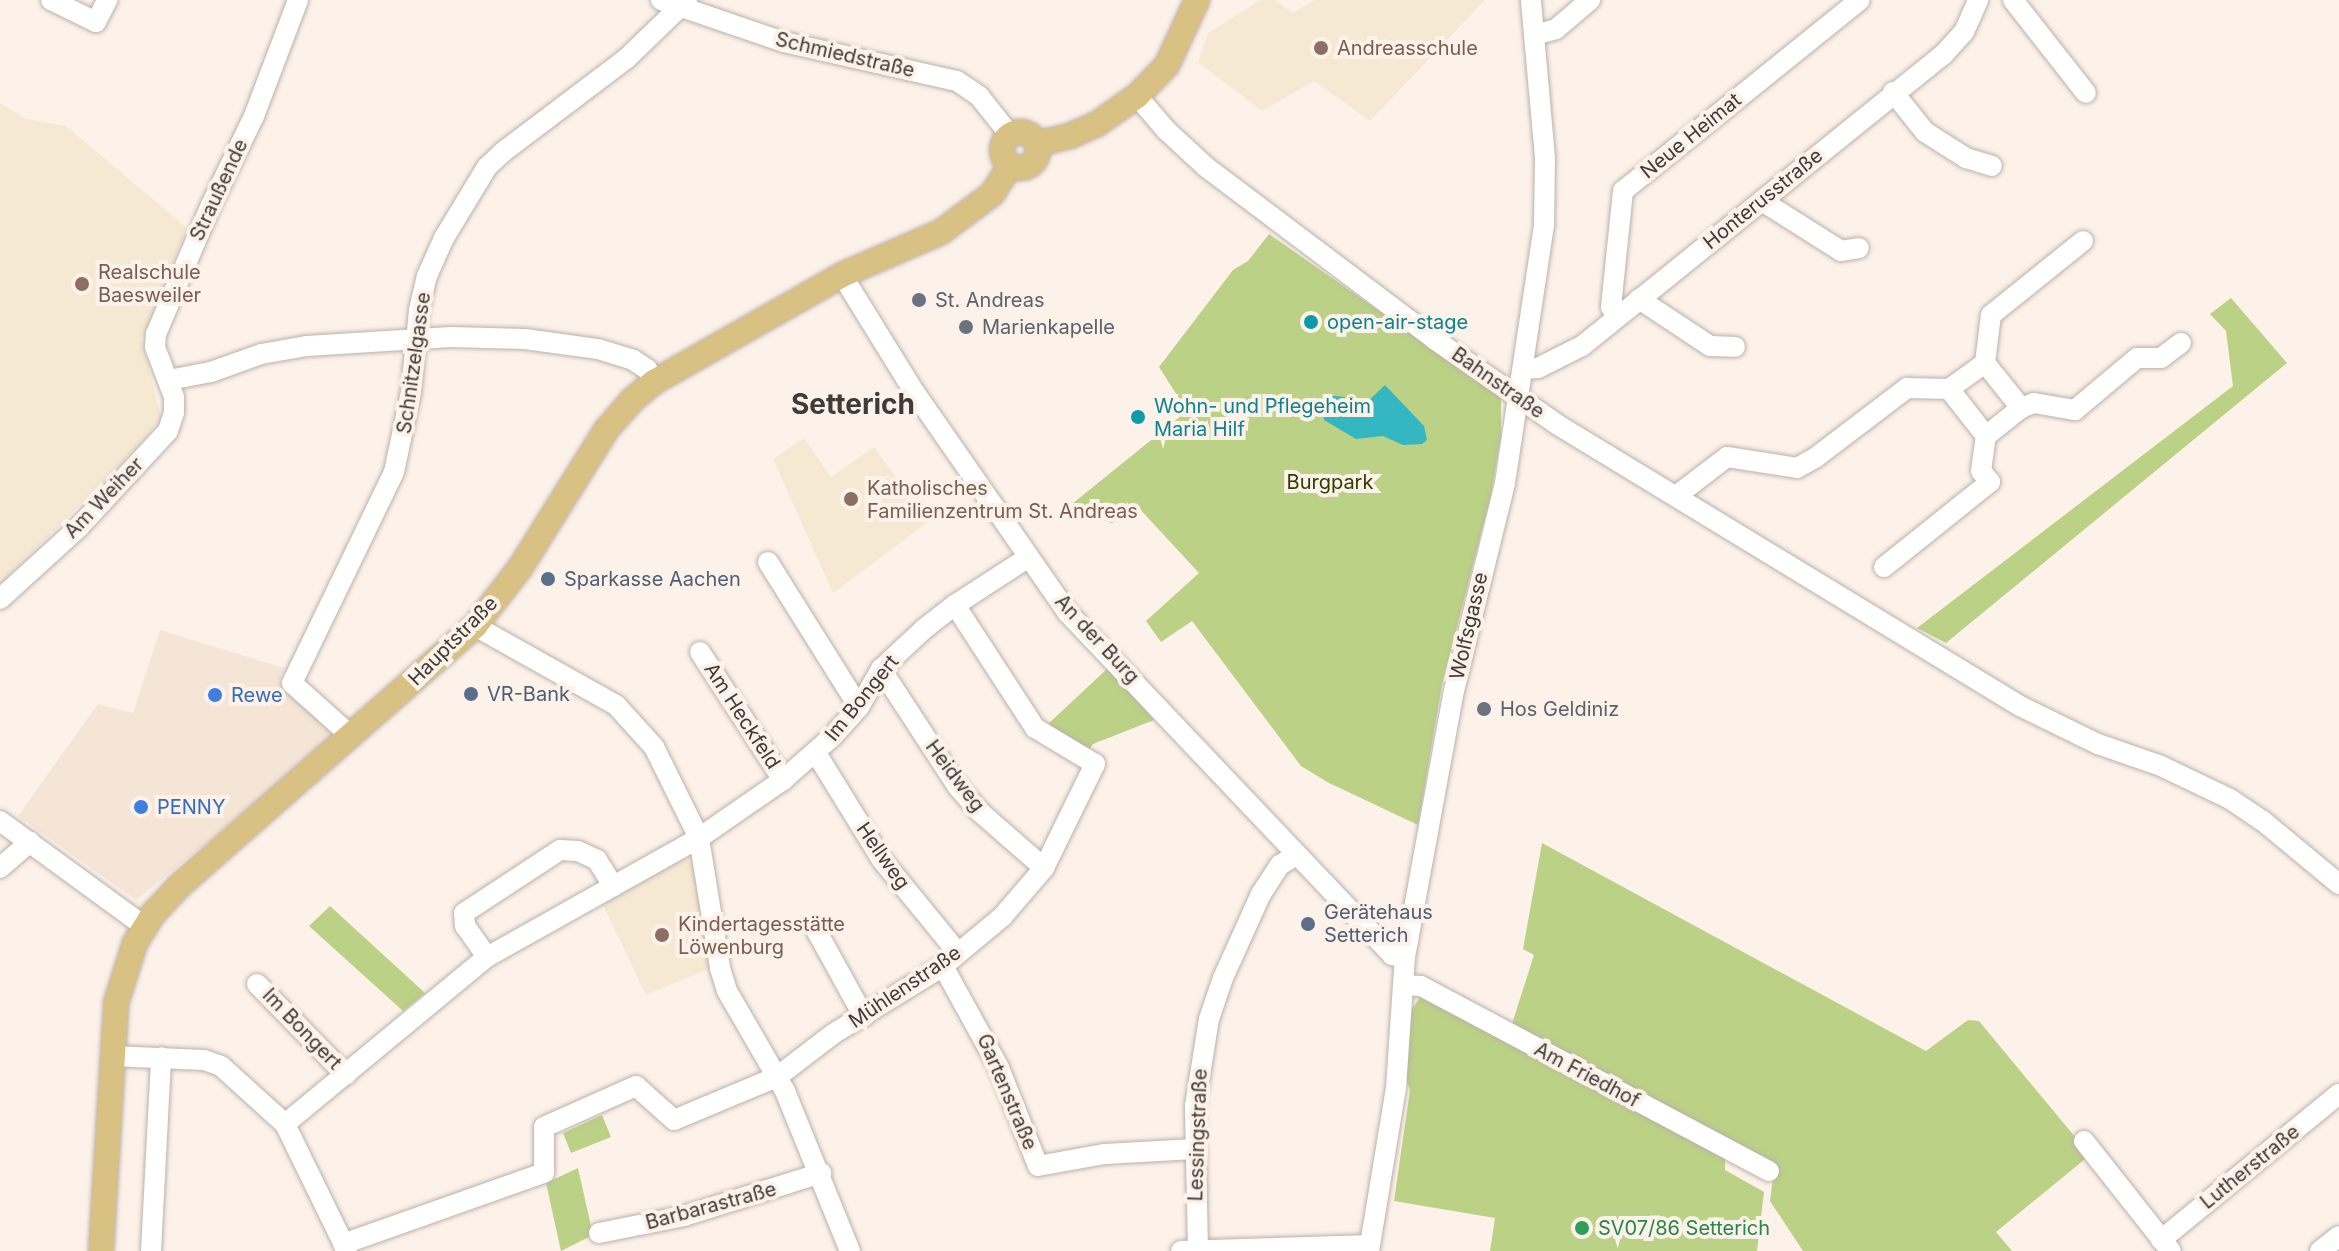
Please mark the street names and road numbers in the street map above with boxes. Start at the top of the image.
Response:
street label: Schmiedstraße [773,27,917,83]
street label: Neue Heimat [1636,88,1746,184]
street label: Straußende [185,135,253,245]
street label: Honterusstraße [1699,144,1827,254]
street label: Schnitzelgasse [392,291,436,435]
street label: Bahnstraße [1447,342,1549,424]
street label: Am Weiher [60,453,148,543]
street label: Wolfsgasse [1445,570,1493,682]
street label: An der Burg [1050,590,1144,688]
street label: Hauptstraße [403,591,503,691]
street label: Im Bongert [820,650,904,746]
street label: Am Heckfeld [699,659,785,773]
street label: Heidweg [920,735,990,817]
street label: Hellweg [851,818,915,894]
street label: Mühlenstraße [844,941,966,1033]
street label: Im Bongert [257,983,347,1075]
street label: Gartenstraße [972,1030,1042,1154]
street label: Am Friedhof [1530,1037,1644,1113]
street label: Lessingstraße [1184,1068,1212,1202]
street label: Lutherstraße [2196,1120,2304,1214]
street label: Barbarastraße [643,1177,779,1235]

